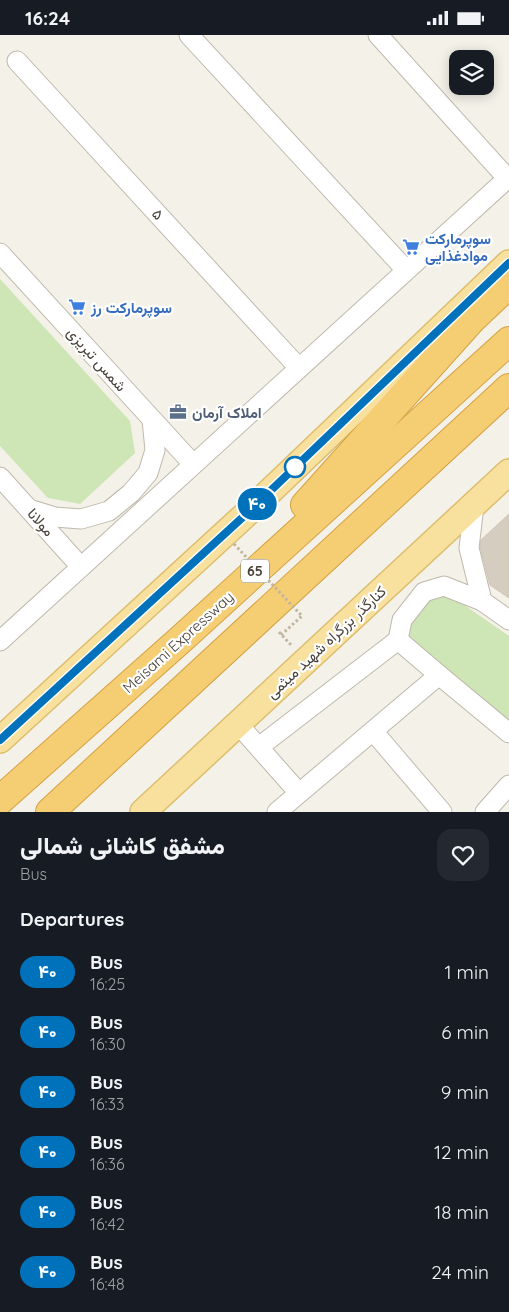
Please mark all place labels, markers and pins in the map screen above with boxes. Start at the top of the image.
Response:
place label: سوپرمارکت موادغذایی [425,229,491,265]
supermarket icon: سوپرمارکت موادغذایی [401,237,421,257]
supermarket icon: سوپرمارکت رز [67,297,87,317]
place label: سوپرمارکت رز [90,298,172,318]
office icon: املاک آرمان [168,402,188,422]
place label: املاک آرمان [192,403,262,422]
unlabelled marker [284,456,306,478]

